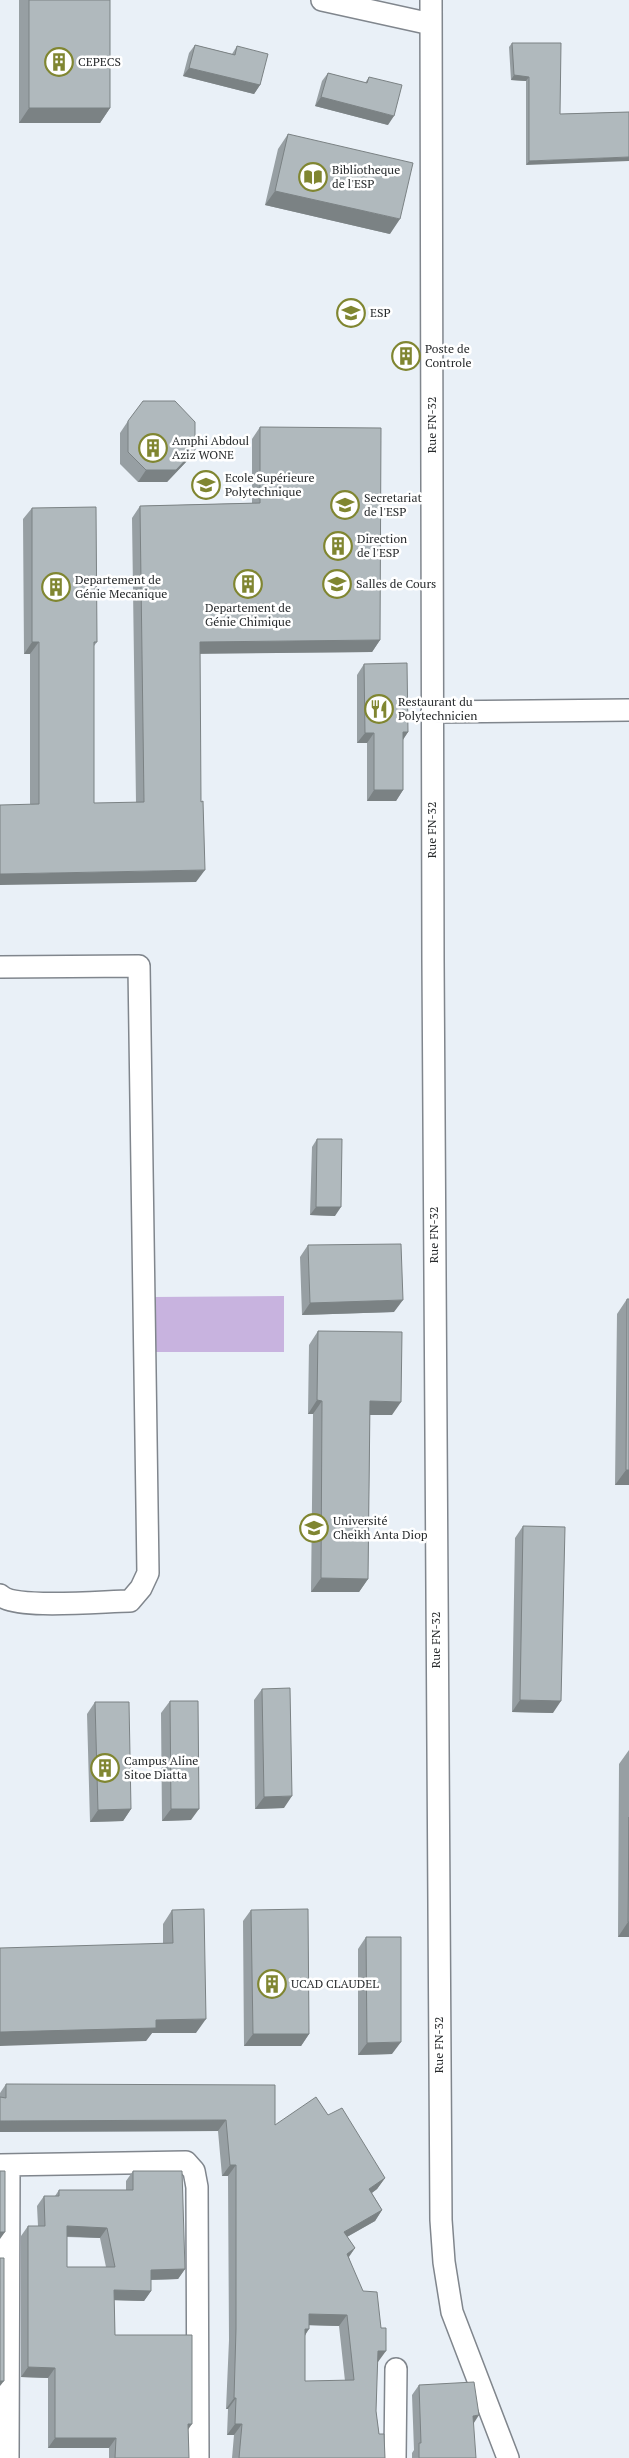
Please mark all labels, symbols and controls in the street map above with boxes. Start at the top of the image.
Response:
building icon: CEPECS [44,47,74,77]
place label: CEPECS [78,54,121,69]
library icon: Bibliotheque de l'ESP [298,162,328,192]
place label: Bibliotheque de l'ESP [332,162,400,191]
school or university icon: ESP [336,298,366,328]
place label: ESP [370,305,391,320]
building icon: Poste de Controle [391,341,421,371]
place label: Poste de Controle [425,341,472,370]
street label: Rue FN-32 [424,397,439,453]
building icon: Amphi Abdoul Aziz WONE [138,433,168,463]
place label: Amphi Abdoul Aziz WONE [172,433,250,462]
school or university icon: Ecole Supérieure Polytechnique [191,470,221,500]
place label: Ecole Supérieure Polytechnique [225,470,315,499]
school or university icon: Secretariat de l'ESP [330,490,360,520]
place label: Secretariat de l'ESP [364,490,422,519]
building icon: Direction de l'ESP [323,531,353,561]
place label: Direction de l'ESP [357,531,407,560]
building icon: Departement de Génie Chimique [233,569,263,599]
school or university icon: Salles de Cours [322,569,352,599]
building icon: Departement de Génie Mecanique [41,572,71,602]
place label: Departement de Génie Mecanique [75,572,167,601]
place label: Salles de Cours [356,576,436,591]
place label: Departement de Génie Chimique [205,600,291,629]
restaurant icon: Restaurant du Polytechnicien [364,694,394,724]
place label: Restaurant du Polytechnicien [398,694,477,723]
street label: Rue FN-32 [424,802,439,858]
street label: Rue FN-32 [426,1207,441,1263]
school or university icon: Université Cheikh Anta Diop [299,1513,329,1543]
place label: Université Cheikh Anta Diop [333,1513,428,1542]
street label: Rue FN-32 [428,1612,443,1668]
building icon: Campus Aline Sitoe Diatta [90,1753,120,1783]
place label: Campus Aline Sitoe Diatta [124,1753,198,1782]
building icon: UCAD CLAUDEL [257,1969,287,1999]
place label: UCAD CLAUDEL [291,1976,379,1991]
street label: Rue FN-32 [431,2017,446,2073]

